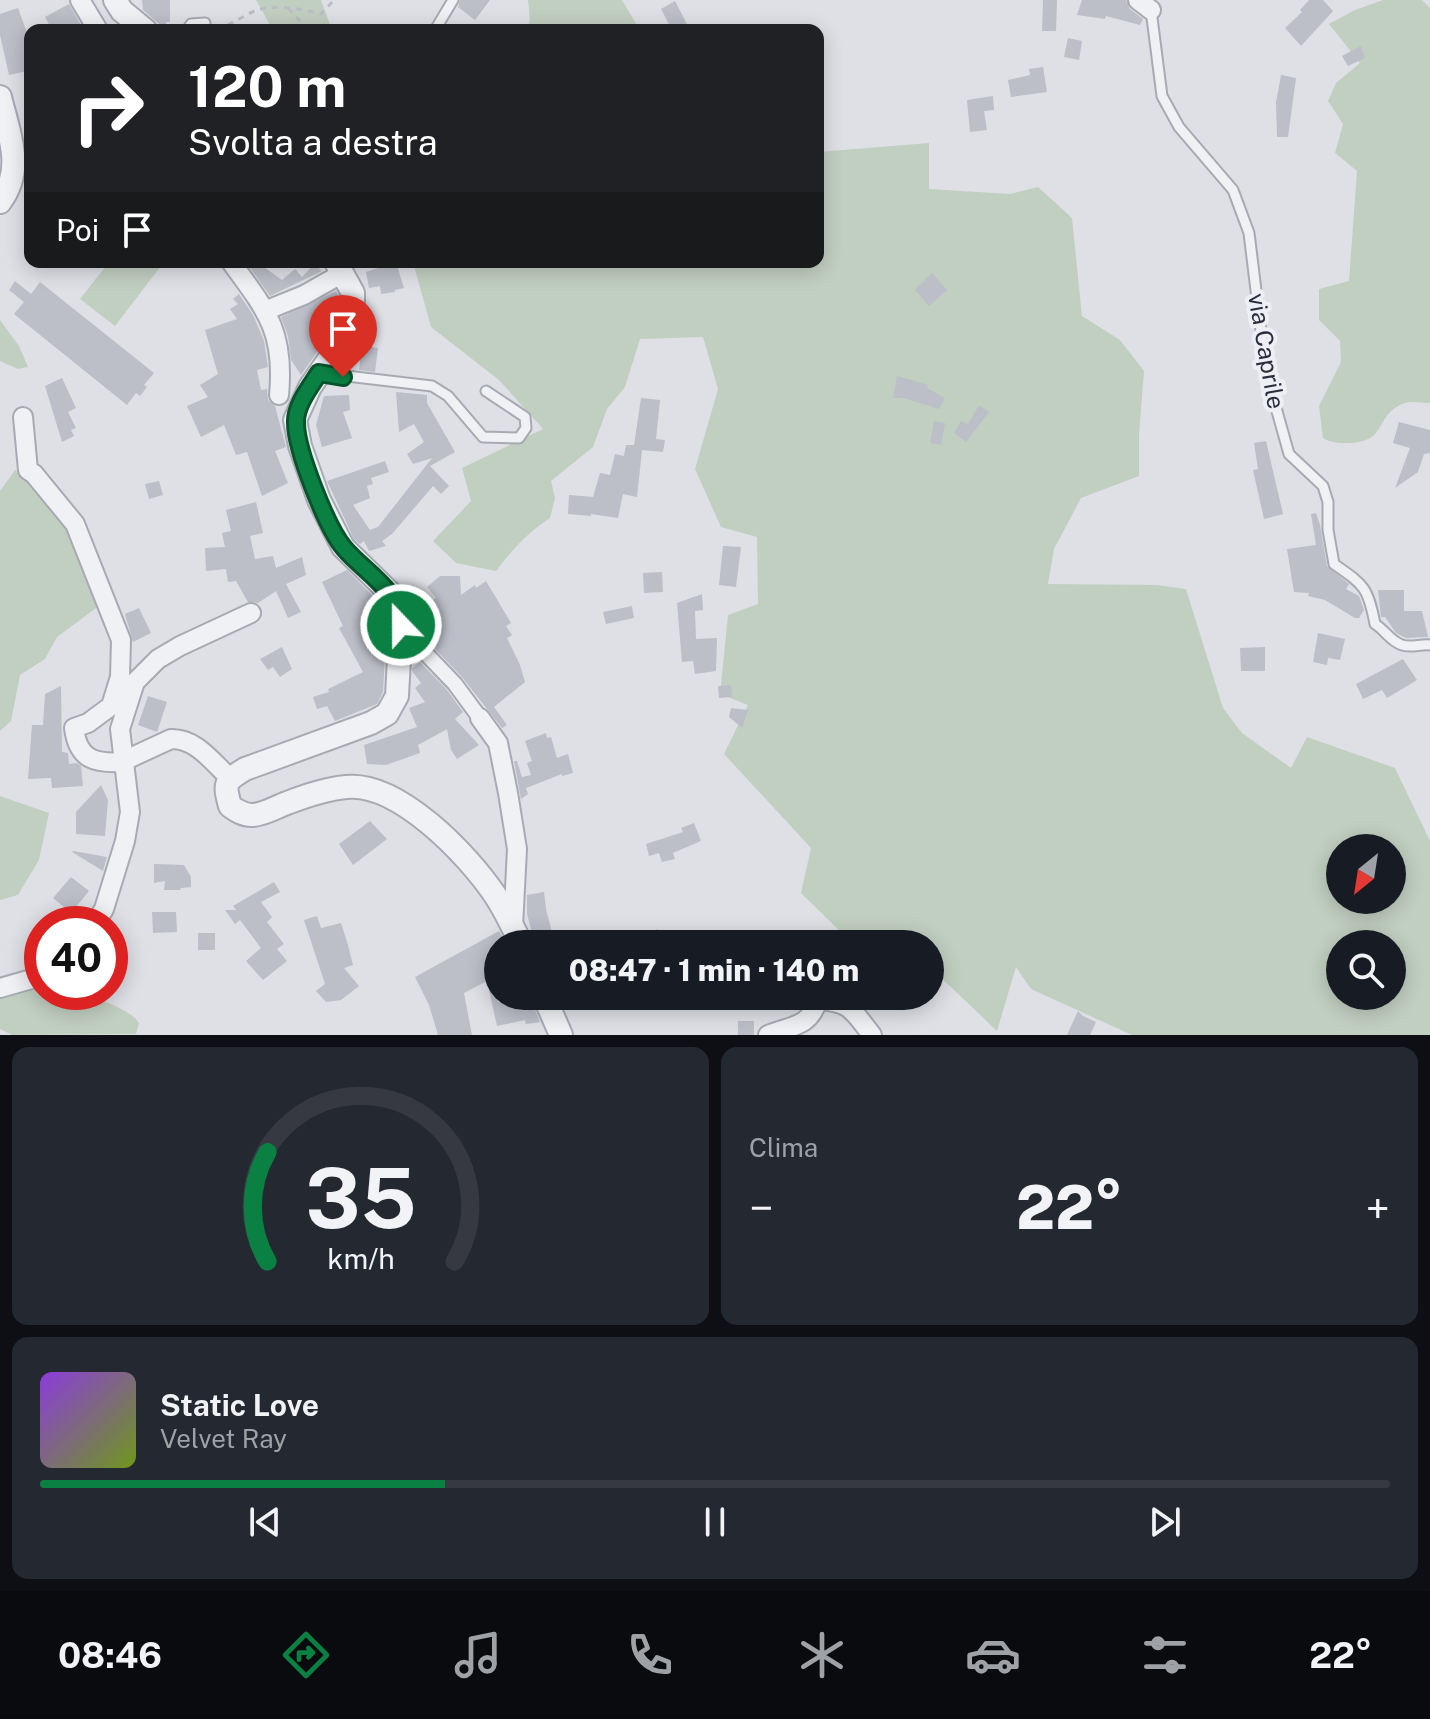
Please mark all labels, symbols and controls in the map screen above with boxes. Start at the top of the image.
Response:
text: 120 m [188,54,346,120]
icon: right [56,56,160,160]
text: Svolta a destra [188,121,438,163]
icon: arrive [115,208,159,252]
text: Poi [56,212,99,248]
street label: via Caprile [1243,291,1291,411]
pin [309,295,377,377]
icon: arrive [321,307,365,351]
position arrow [359,583,443,667]
north arrow [1326,834,1406,914]
map controls [1326,834,1406,1010]
speed limit sign: 40 [24,906,128,1010]
button: search [1326,930,1406,1010]
text: 08:47 · 1 min · 140 m [569,952,859,988]
text: Clima [749,1132,818,1163]
text: 35 [305,1149,416,1247]
text: 22° [1016,1172,1123,1243]
text: − [749,1182,773,1234]
text: + [1366,1182,1390,1234]
text: km/h [327,1242,394,1275]
text: Static Love [160,1387,319,1423]
text: Velvet Ray [160,1423,287,1454]
icon: previous [243,1500,287,1544]
icon: pause [693,1500,737,1544]
icon: next [1143,1500,1187,1544]
icon: directions [278,1627,334,1683]
icon: music [450,1627,506,1683]
icon: phone [622,1627,678,1683]
icon: climate [794,1627,850,1683]
icon: car [965,1627,1021,1683]
icon: filters [1137,1627,1193,1683]
text: 08:46 [58,1634,162,1676]
text: 22° [1309,1634,1372,1676]

